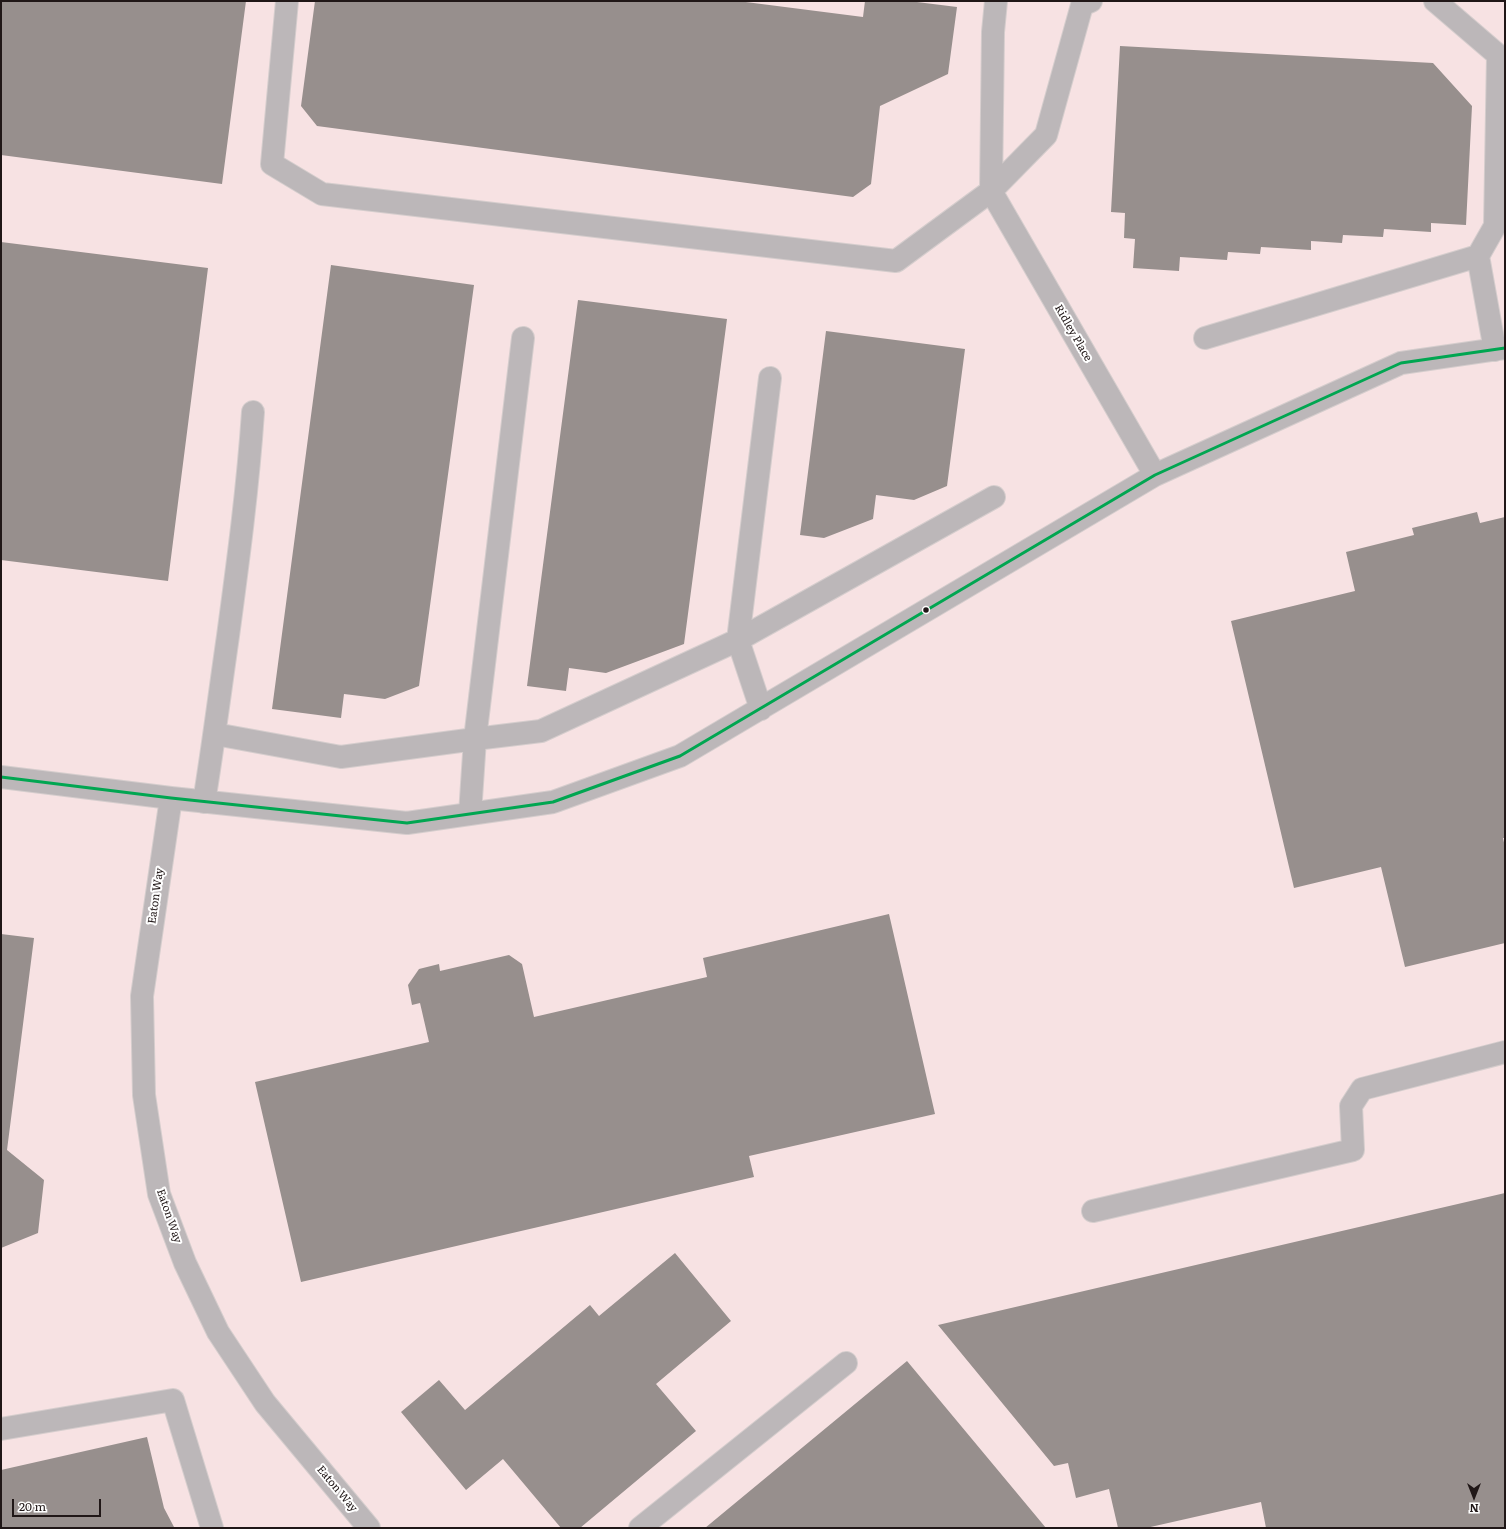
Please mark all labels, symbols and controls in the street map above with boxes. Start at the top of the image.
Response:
street label: Ridley Place [1051,302,1095,364]
unlabelled marker [921,605,931,615]
street label: Eaton Way [146,867,166,925]
street label: Eaton Way [154,1187,184,1245]
street label: Eaton Way [314,1463,360,1515]
north arrow [1454,1477,1494,1517]
scale bar [14,1491,103,1517]
text: 20 m [19,1497,46,1515]
text: N [1469,1501,1479,1517]

